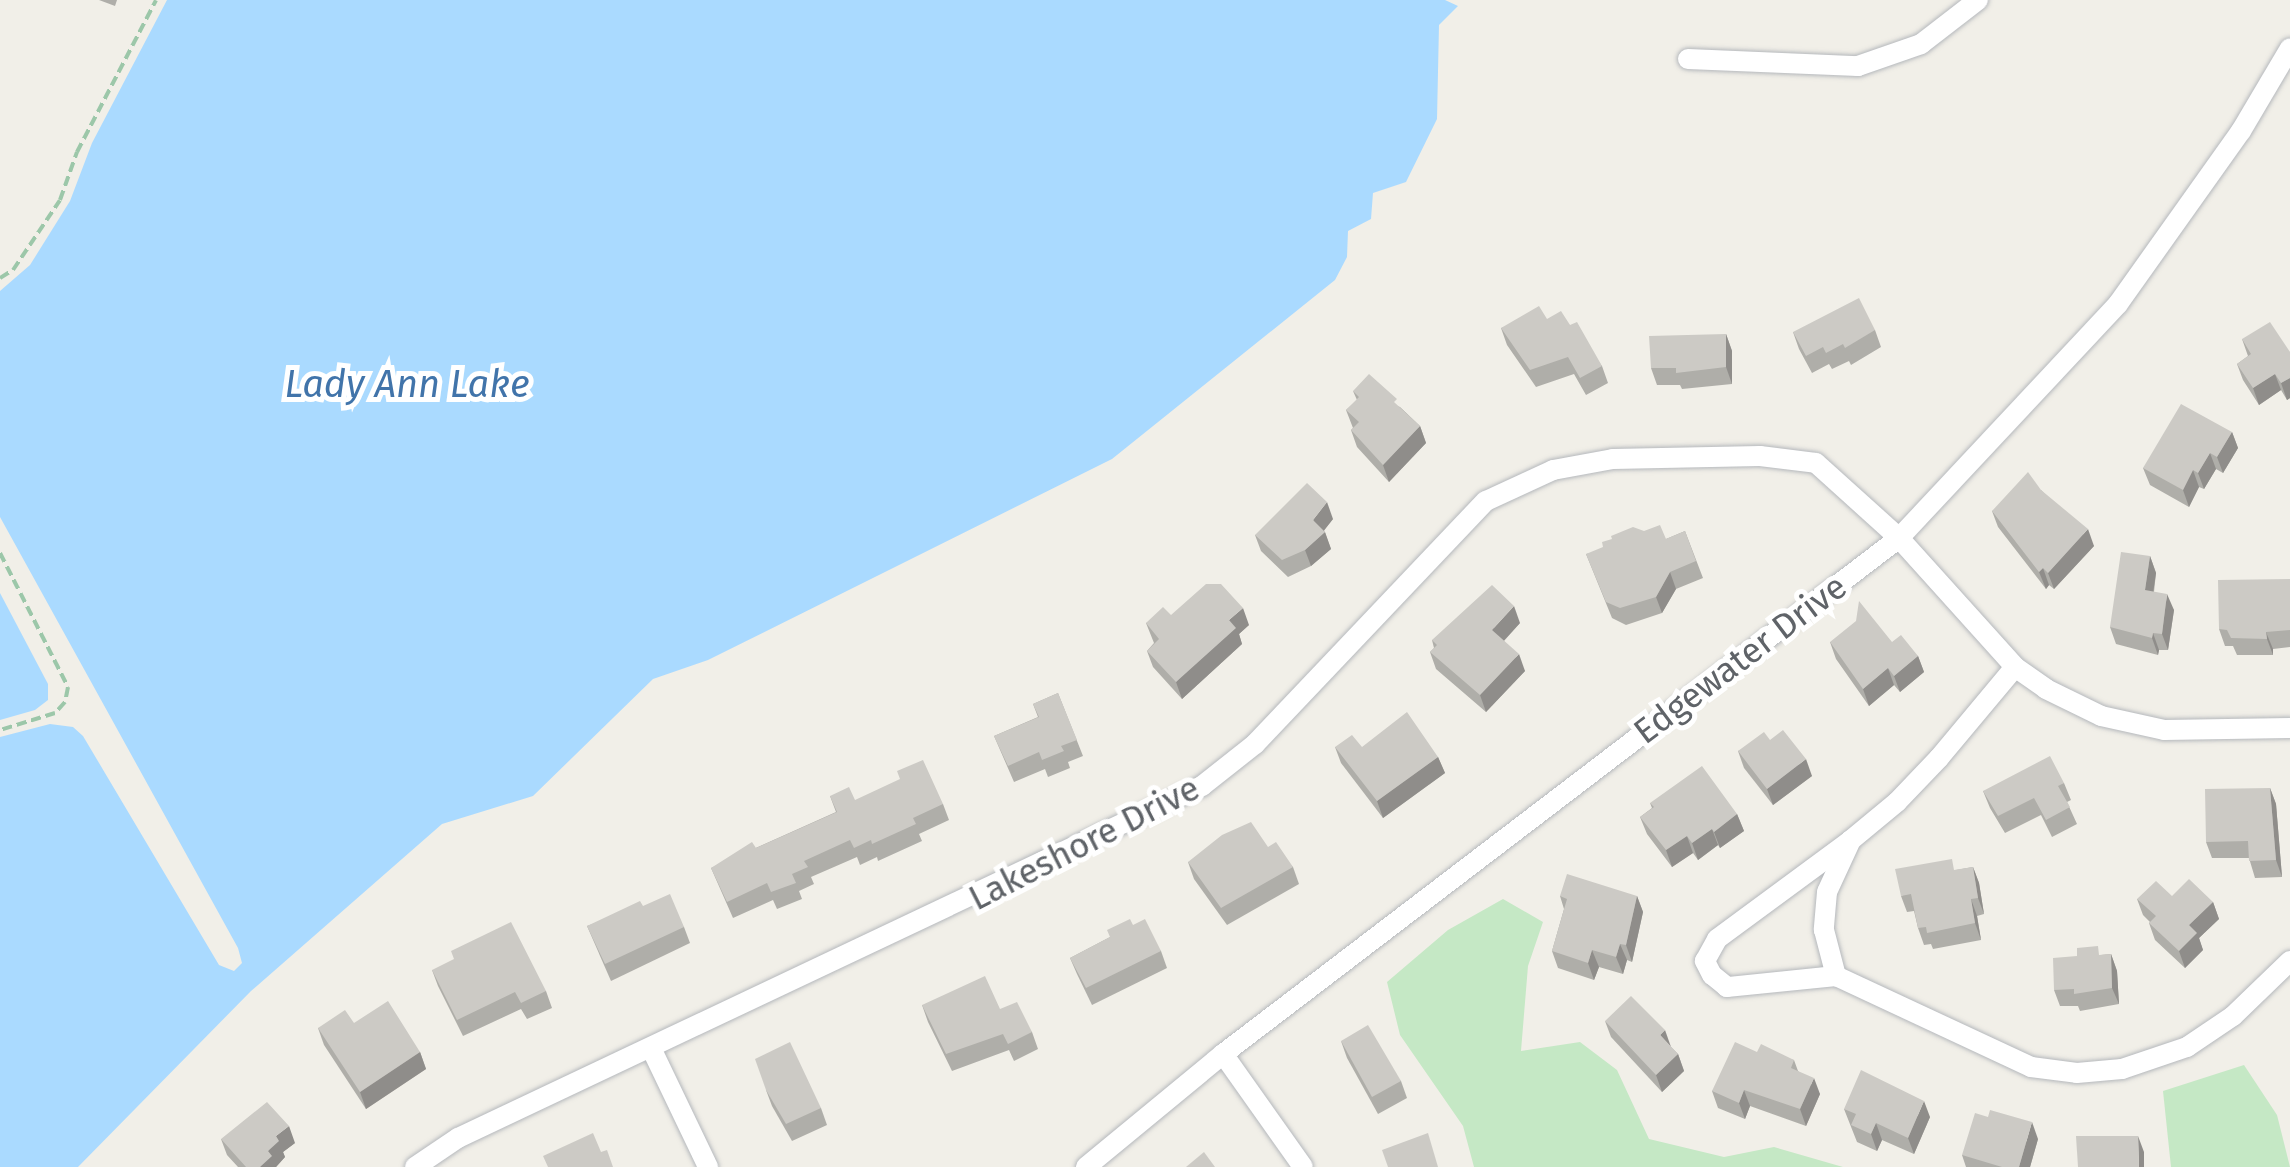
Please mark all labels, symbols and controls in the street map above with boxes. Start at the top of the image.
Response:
water label: Lady Ann Lake [284,362,530,408]
street label: Edgewater Drive [1625,565,1855,753]
street label: Lakeshore Drive [962,767,1206,919]

